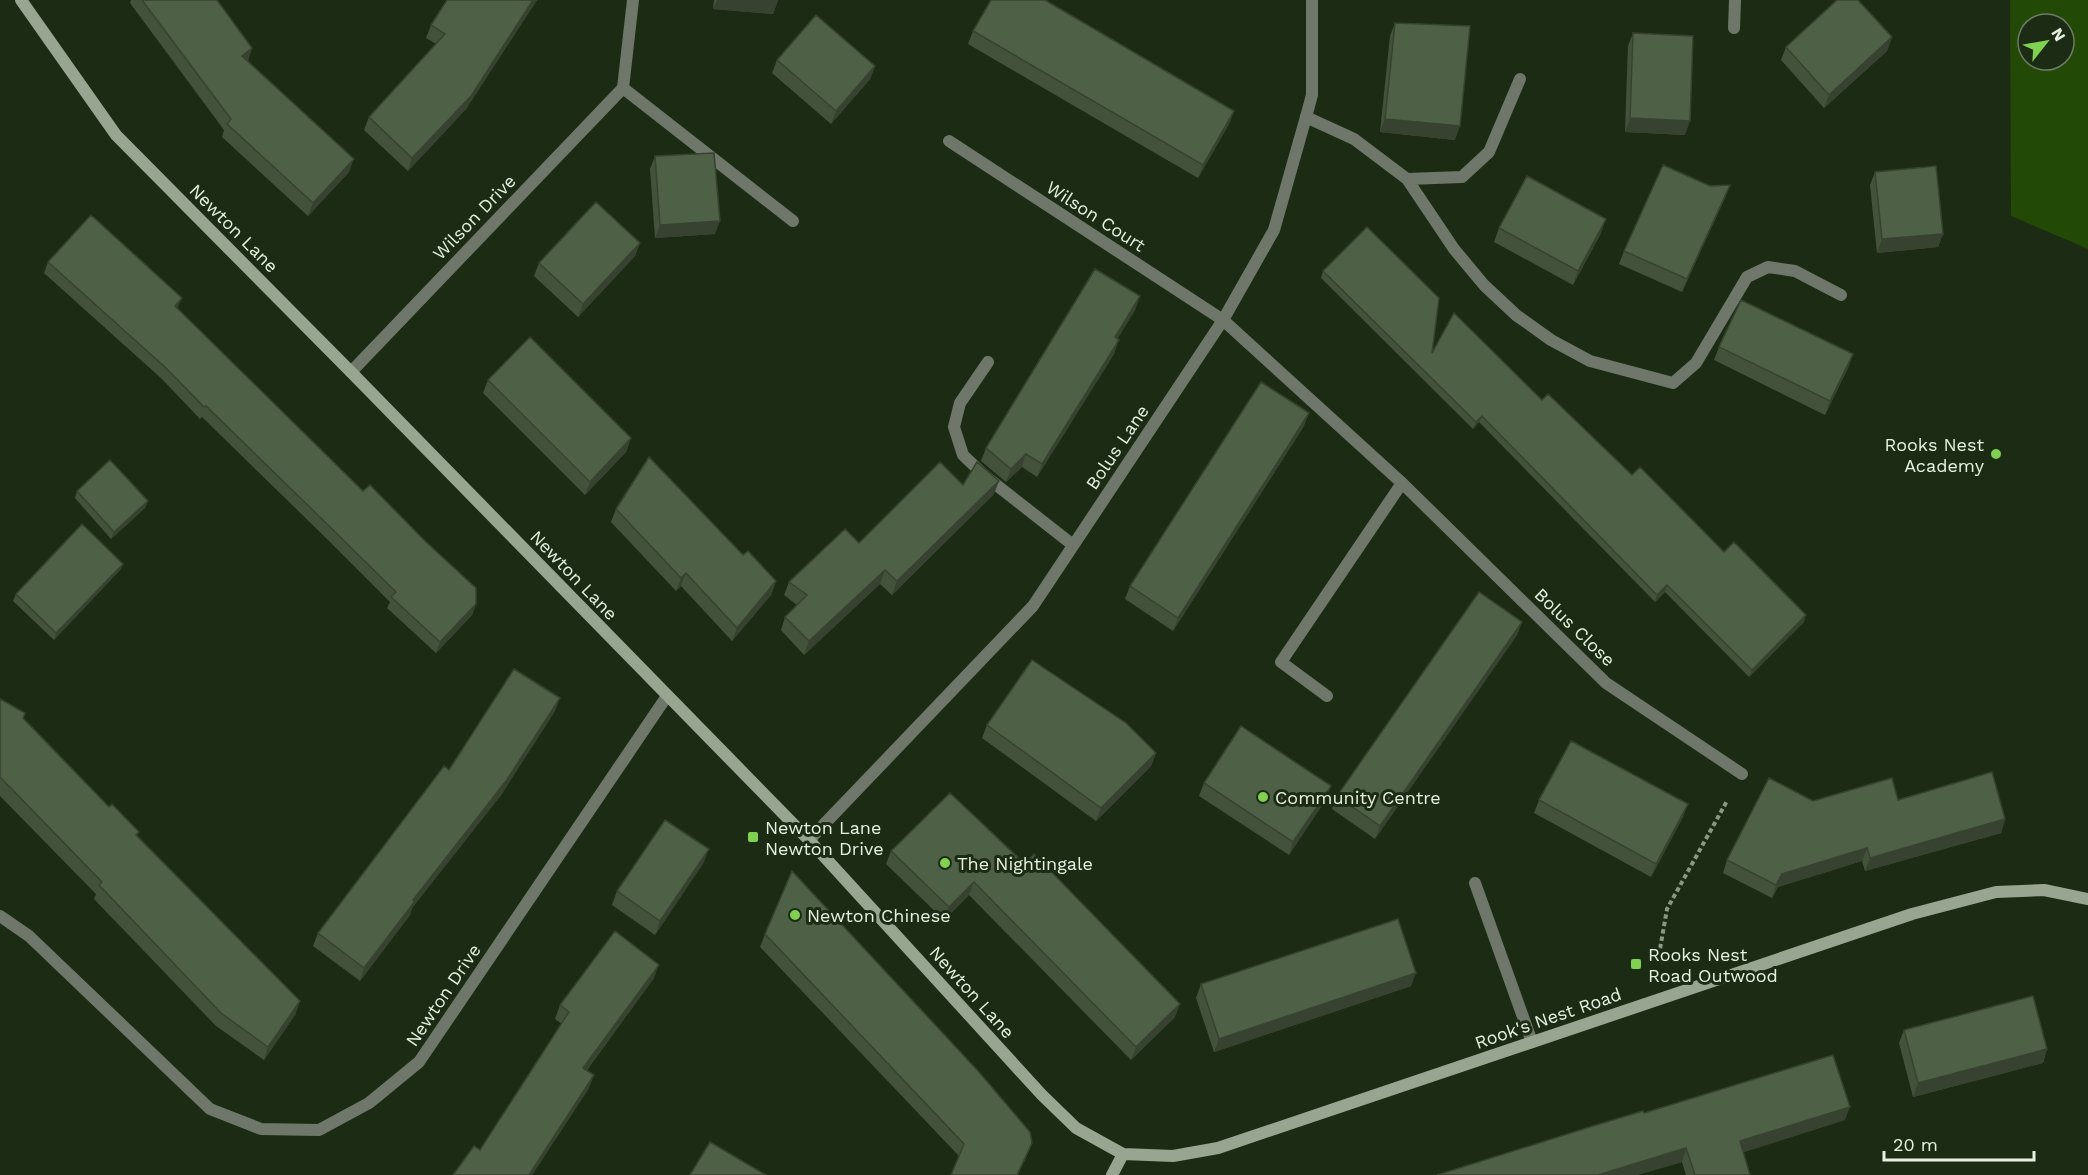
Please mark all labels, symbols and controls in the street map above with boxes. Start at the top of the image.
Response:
north arrow [2016,12,2076,72]
text: N [2047,25,2070,45]
street label: Wilson Drive [428,170,520,264]
street label: Wilson Court [1043,176,1150,256]
street label: Newton Lane [185,179,283,277]
street label: Bolus Lane [1081,401,1153,493]
place label: Rooks Nest Academy [1885,434,1985,476]
marker: Rooks Nest Academy [1989,447,2003,461]
street label: Newton Lane [526,526,622,624]
street label: Bolus Close [1531,584,1619,670]
place label: Community Centre [1275,787,1441,808]
marker: Community Centre [1256,790,1270,804]
place label: Newton Lane Newton Drive [765,817,884,859]
marker: Newton Lane Newton Drive [746,830,760,844]
place label: The Nightingale [957,853,1093,874]
marker: The Nightingale [938,856,952,870]
place label: Newton Chinese [807,905,951,926]
marker: Newton Chinese [788,908,802,922]
street label: Newton Drive [401,940,485,1050]
street label: Newton Lane [925,942,1019,1042]
place label: Rooks Nest Road Outwood [1648,944,1778,986]
marker: Rooks Nest Road Outwood [1629,957,1643,971]
street label: Rook's Nest Road [1472,983,1624,1053]
scale bar [1884,1124,2034,1162]
text: 20 m [1893,1134,1938,1155]

